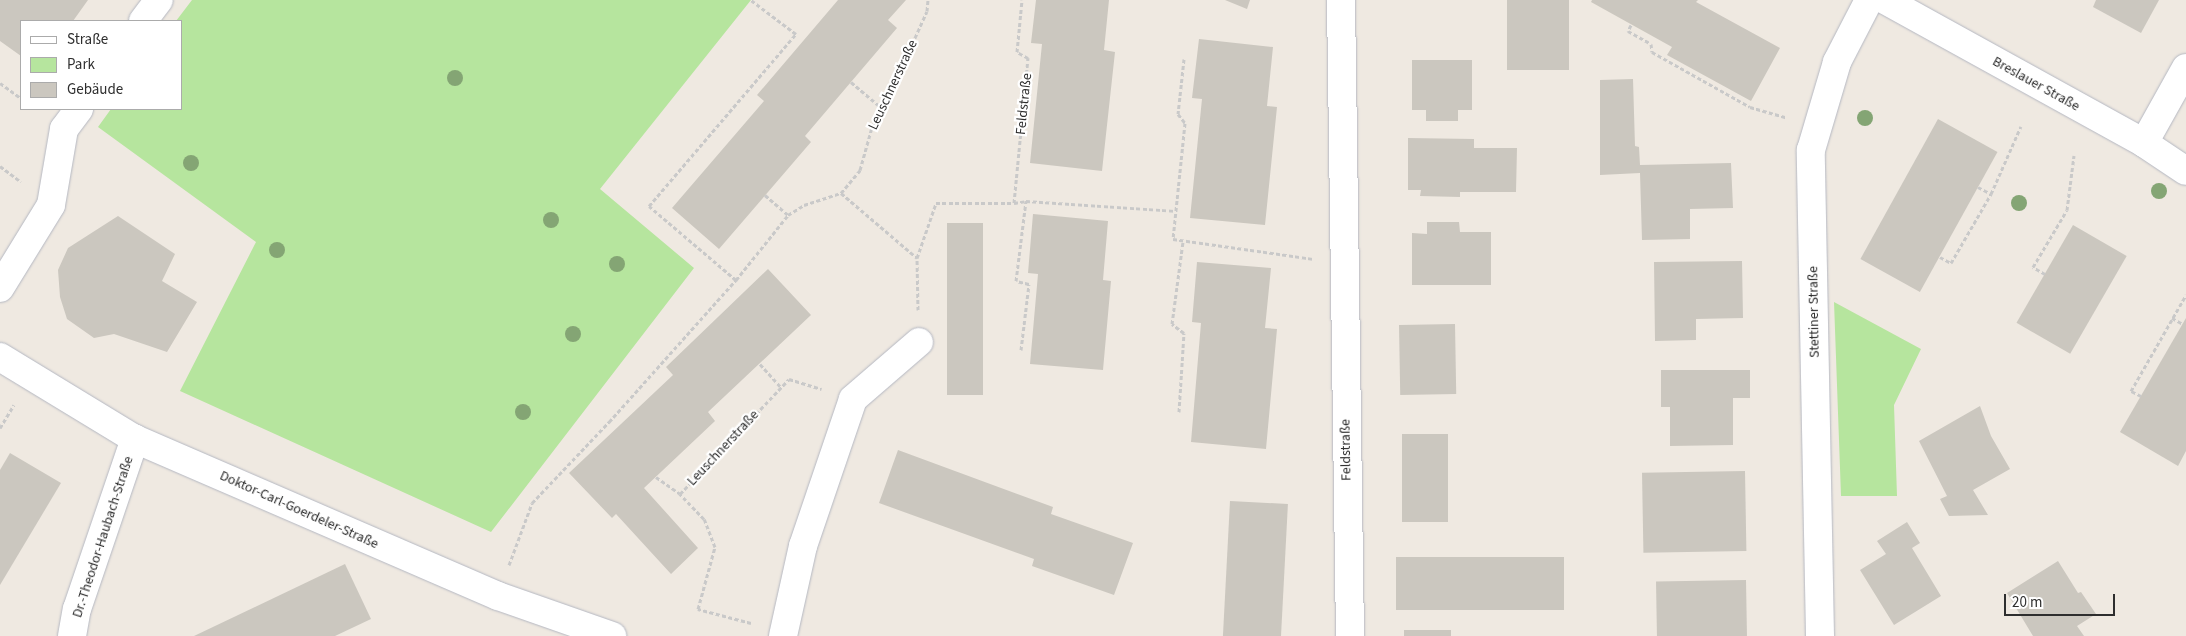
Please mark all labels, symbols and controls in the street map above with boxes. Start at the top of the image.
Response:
legend [20,20,182,110]
text: Straße [67,29,108,50]
street label: Leuschnerstraße [865,37,921,133]
street label: Breslauer Straße [1989,53,2083,115]
text: Park [67,54,95,75]
street label: Feldstraße [1012,72,1036,136]
text: Gebäude [67,79,123,100]
street label: Stettiner Straße [1805,266,1823,358]
street label: Leuschnerstraße [684,407,762,489]
street label: Feldstraße [1337,419,1355,481]
street label: Dr.-Theodor-Haubach-Straße [69,454,137,620]
street label: Doktor-Carl-Goerdeler-Straße [217,467,381,553]
scale bar [2006,584,2117,616]
text: 20 m [2012,592,2042,613]

